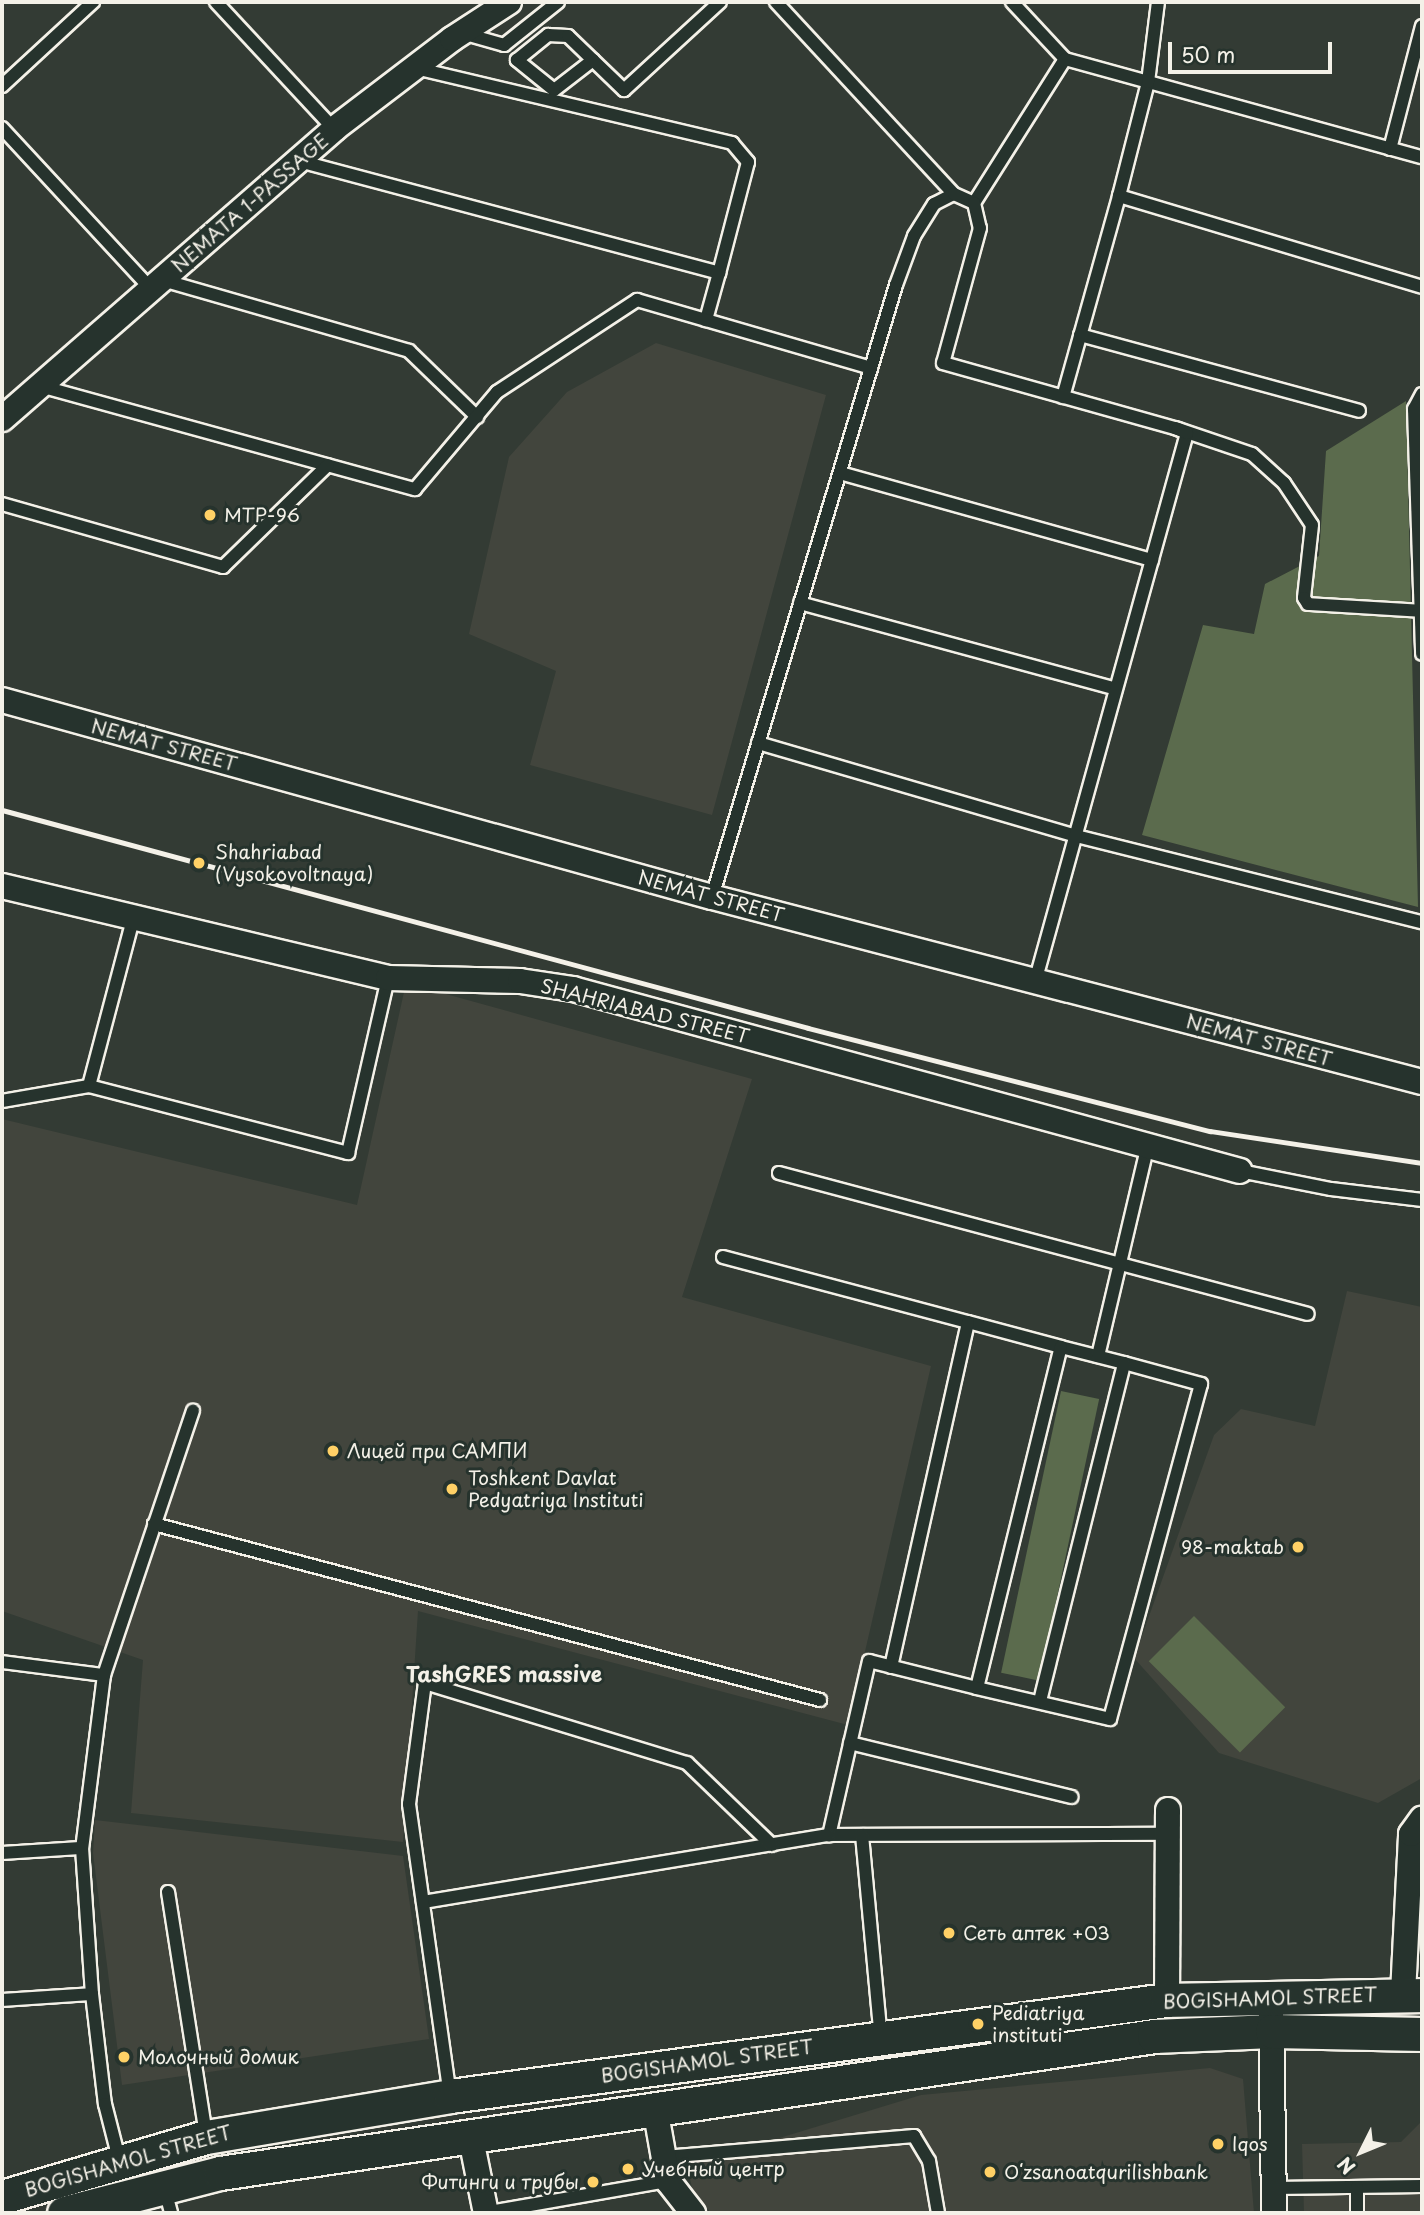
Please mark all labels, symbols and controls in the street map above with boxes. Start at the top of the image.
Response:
scale bar [1172,28,1336,72]
text: 50 m [1181,38,1235,70]
street label: NEMATA 1-PASSAGE [167,129,333,277]
place label: MTP-96 [224,504,300,526]
marker: MTP-96 [202,507,218,523]
street label: NEMAT STREET [87,714,241,776]
place label: Shahriabad (Vysokovoltnaya) [215,841,373,885]
marker: Shahriabad (Vysokovoltnaya) [189,853,209,873]
street label: NEMAT STREET [634,865,788,927]
street label: SHAHRIABAD STREET [539,974,751,1048]
street label: NEMAT STREET [1182,1009,1336,1071]
place label: Лицей при САМПИ [347,1440,528,1462]
marker: Лицей при САМПИ [325,1443,341,1459]
place label: Toshkent Davlat Pedyatriya Instituti [468,1467,645,1511]
marker: Toshkent Davlat Pedyatriya Instituti [442,1479,462,1499]
place label: 98-maktab [1181,1536,1284,1558]
marker: 98-maktab [1290,1539,1306,1555]
district label: TashGRES massive [405,1660,603,1686]
place label: Сеть аптек +03 [963,1922,1110,1944]
marker: Сеть аптек +03 [941,1925,957,1941]
street label: BOGISHAMOL STREET [1162,1983,1378,2013]
place label: Pediatriya instituti [992,2002,1084,2046]
marker: Pediatriya instituti [970,2016,986,2032]
street label: BOGISHAMOL STREET [599,2035,815,2087]
place label: Молочный домик [138,2046,300,2068]
marker: Молочный домик [116,2049,132,2065]
north arrow [1326,2117,1396,2187]
street label: BOGISHAMOL STREET [22,2120,234,2202]
place label: Iqos [1232,2133,1268,2155]
marker: Iqos [1210,2136,1226,2152]
text: N [1330,2151,1361,2181]
place label: Учебный центр [642,2158,785,2180]
marker: Учебный центр [620,2161,636,2177]
place label: Oʻzsanoatqurilishbank [1004,2161,1208,2183]
marker: Oʻzsanoatqurilishbank [982,2164,998,2180]
place label: Фитинги и трубы [420,2171,579,2193]
marker: Фитинги и трубы [585,2174,601,2190]

